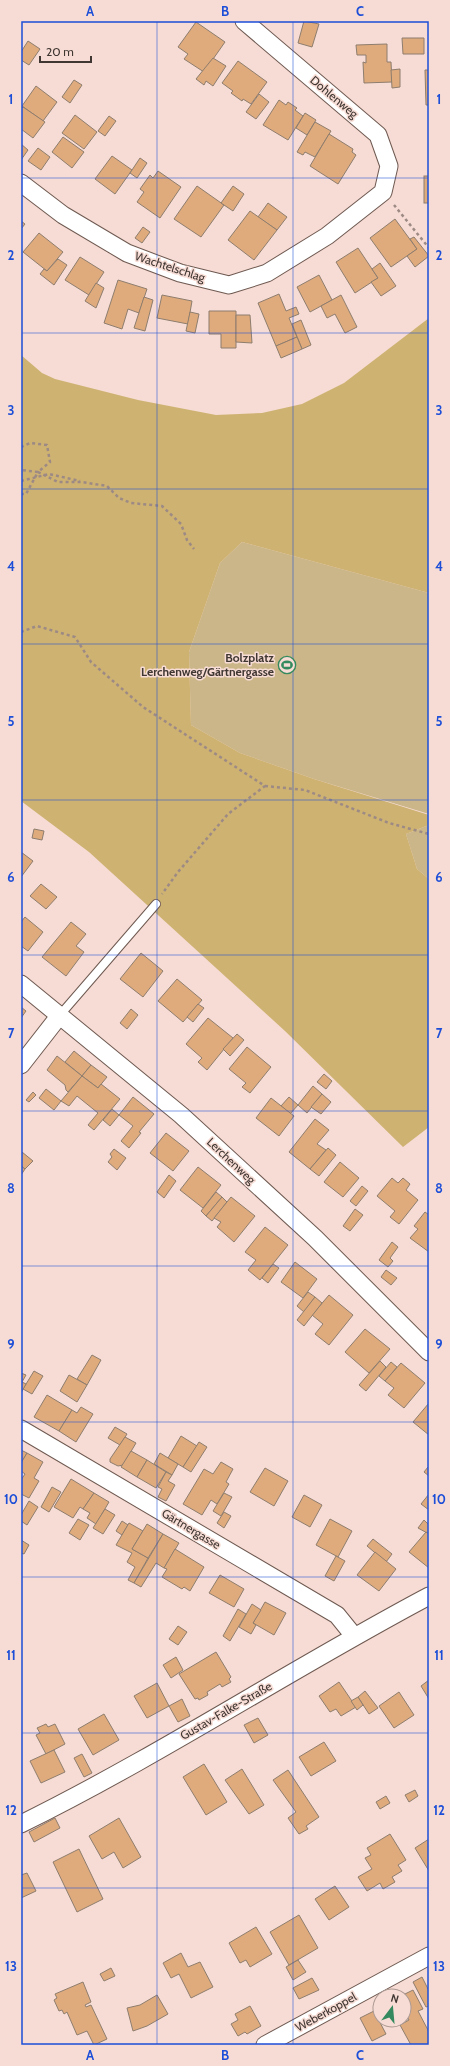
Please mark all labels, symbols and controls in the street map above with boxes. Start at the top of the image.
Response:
text: A [86,3,95,19]
text: B [221,3,229,19]
text: C [356,3,364,19]
scale bar [40,38,91,64]
text: 20 m [46,44,74,59]
street label: Dohlenweg [307,72,362,122]
text: 1 [9,91,13,107]
text: 1 [437,91,441,107]
text: 2 [8,247,15,263]
text: 2 [436,247,443,263]
street label: Wachtelschlag [133,248,208,285]
text: 3 [7,402,15,418]
text: 3 [435,402,443,418]
text: 4 [7,558,15,574]
text: 4 [435,558,443,574]
place label: Bolzplatz Lerchenweg/Gärtnergasse [141,650,274,679]
sports icon: Bolzplatz Lerchenweg/Gärtnergasse [277,655,297,675]
text: 5 [8,713,15,729]
text: 5 [436,713,443,729]
text: 6 [7,869,15,885]
text: 6 [435,869,443,885]
text: 7 [8,1025,15,1041]
text: 7 [436,1025,443,1041]
street label: Lerchenweg [204,1134,260,1188]
text: 8 [7,1180,15,1196]
text: 8 [435,1180,443,1196]
text: 9 [7,1336,15,1352]
text: 9 [435,1336,443,1352]
text: 10 [4,1491,18,1507]
text: 10 [432,1491,446,1507]
street label: Gärtnergasse [159,1505,223,1552]
text: 11 [6,1647,16,1663]
text: 11 [434,1647,444,1663]
street label: Gustav-Falke-Straße [177,1678,274,1743]
text: 12 [5,1802,17,1818]
text: 12 [433,1802,445,1818]
text: 13 [5,1958,17,1974]
text: 13 [433,1958,445,1974]
north arrow [372,1988,412,2028]
street label: Weberkoppel [293,1989,359,2035]
text: N [389,1991,400,2006]
text: A [86,2047,95,2063]
text: B [221,2047,229,2063]
text: C [356,2047,364,2063]

